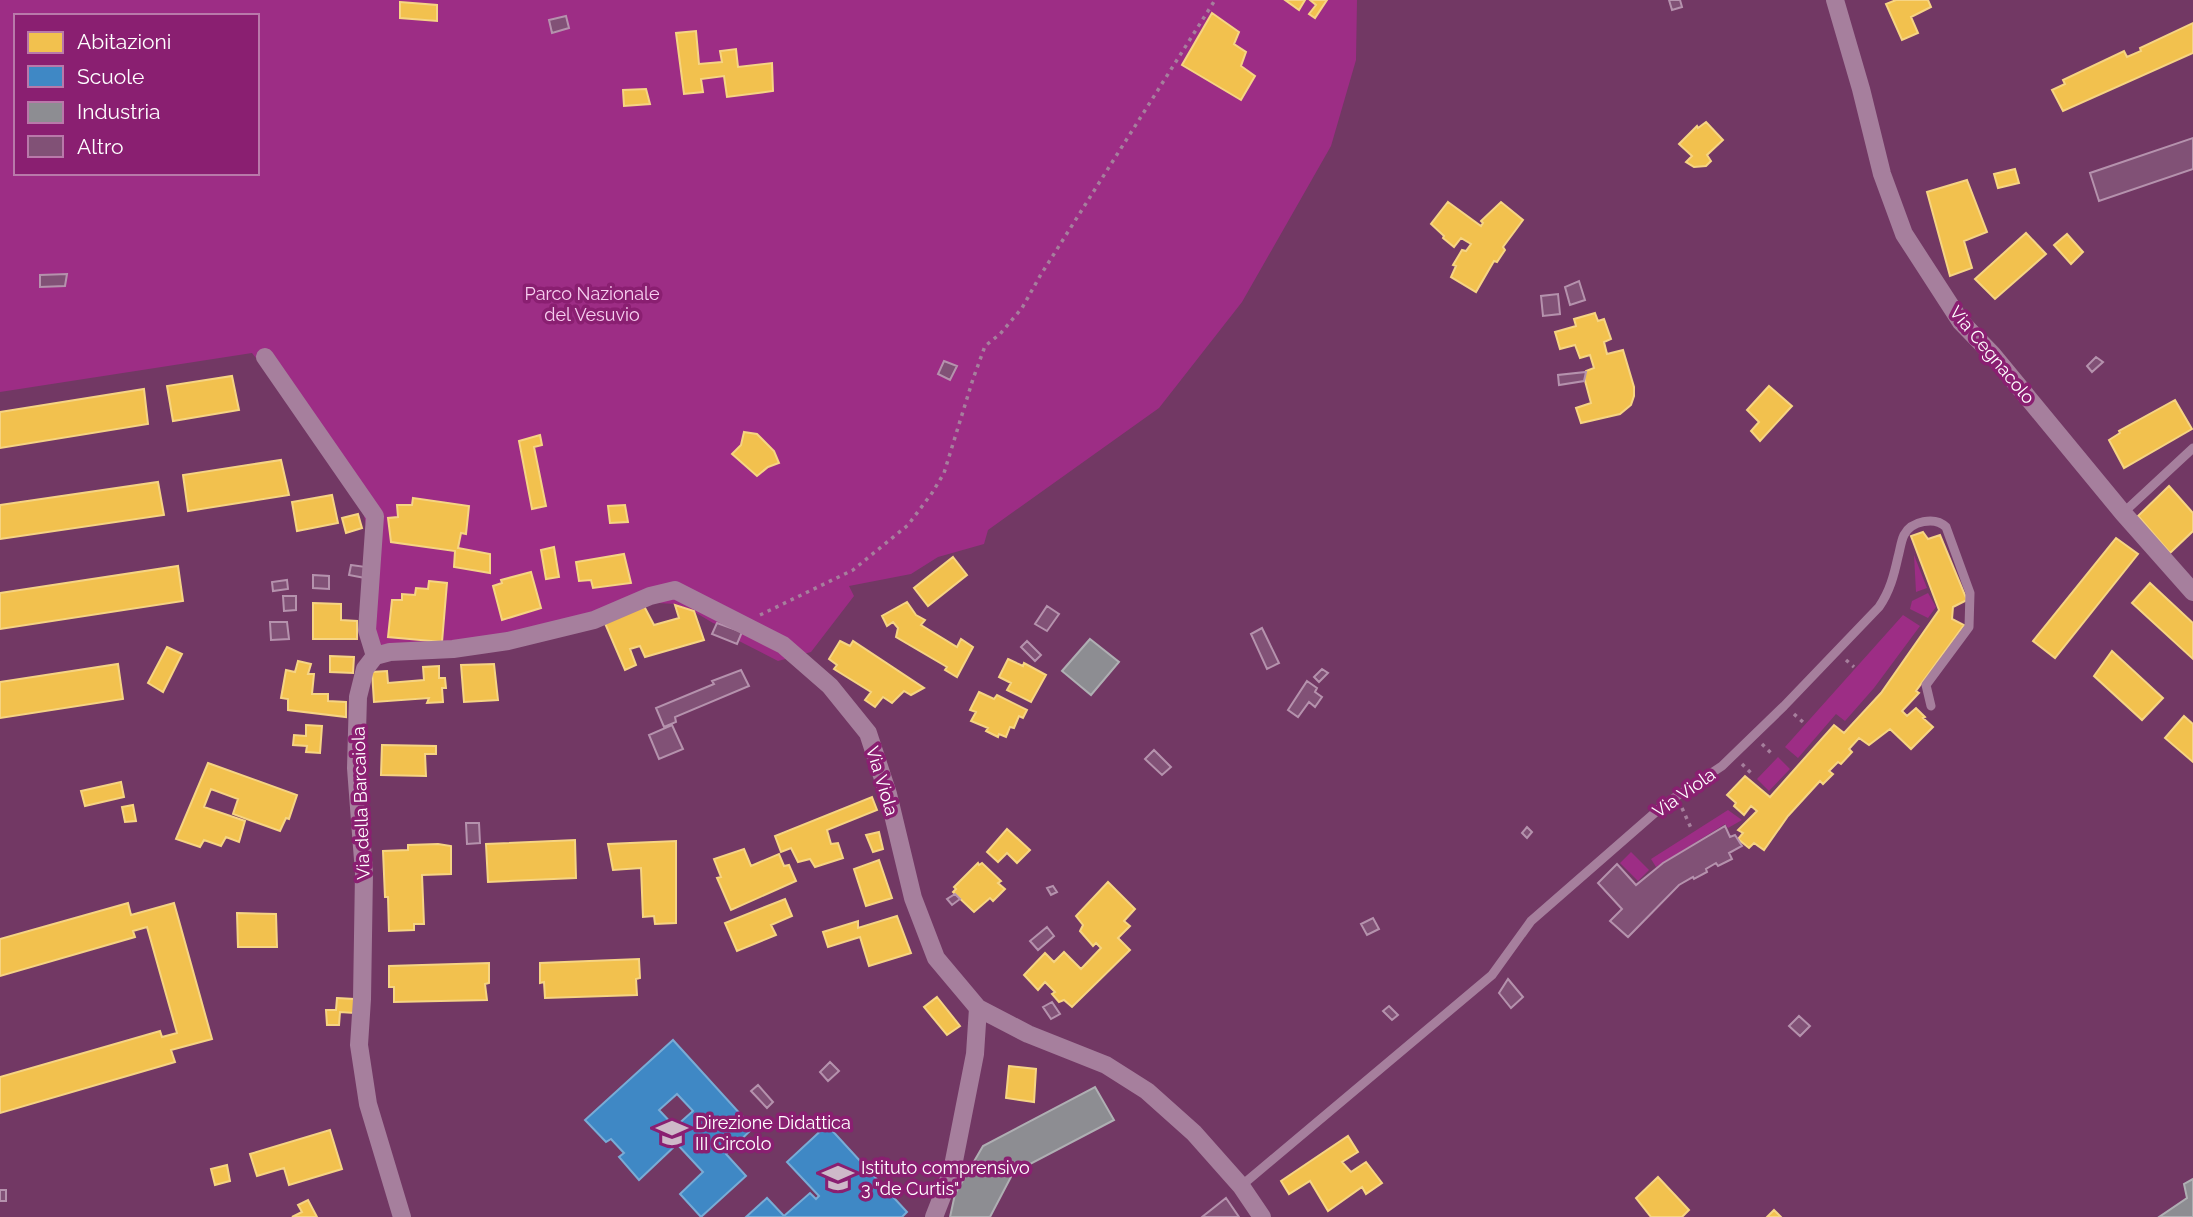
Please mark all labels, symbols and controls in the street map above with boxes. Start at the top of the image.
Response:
legend [14,14,259,175]
text: Abitazioni [77,29,171,54]
text: Scuole [77,64,144,89]
text: Industria [77,99,161,124]
text: Altro [77,134,123,159]
park label: Parco Nazionale del Vesuvio [525,283,660,325]
street label: Via Cegnacolo [1945,302,2039,408]
street label: Via della Barcaiola [347,726,374,880]
street label: Via Viola [862,744,903,818]
street label: Via Viola [1648,763,1719,822]
place label: Direzione Didattica III Circolo [695,1112,851,1154]
school or university icon: Direzione Didattica III Circolo [655,1116,689,1150]
place label: Istituto comprensivo 3 "de Curtis" [861,1157,1030,1199]
school or university icon: Istituto comprensivo 3 "de Curtis" [821,1161,855,1195]

